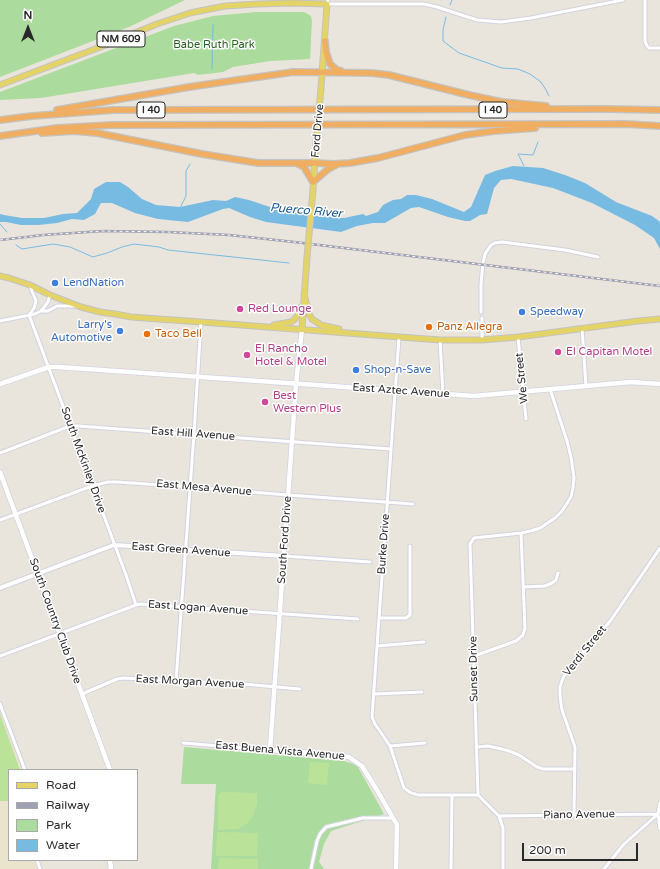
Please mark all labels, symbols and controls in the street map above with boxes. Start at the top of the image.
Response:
north arrow [8,8,48,48]
text: N [24,9,32,22]
road number: NM 609 [97,31,145,47]
park label: Babe Ruth Park [173,38,255,52]
road number: I 40 [137,102,165,118]
road number: I 40 [479,102,507,118]
street label: Ford Drive [309,104,327,158]
water label: Puerco River [269,201,343,221]
place label: LendNation [63,276,124,290]
marker: LendNation [50,278,60,288]
place label: Red Lounge [248,302,311,316]
marker: Red Lounge [235,304,245,314]
place label: Speedway [530,305,584,319]
marker: Speedway [517,307,527,317]
place label: Larry's Automotive [51,318,112,344]
place label: Panz Allegra [437,320,503,334]
marker: Panz Allegra [424,322,434,332]
marker: Larry's Automotive [115,326,125,336]
place label: Taco Bell [155,327,202,341]
marker: Taco Bell [142,329,152,339]
place label: El Rancho Hotel & Motel [255,342,327,368]
place label: El Capitan Motel [566,345,652,359]
marker: El Capitan Motel [553,347,563,357]
marker: El Rancho Hotel & Motel [242,350,252,360]
street label: We Street [513,352,531,404]
place label: Shop-n-Save [364,363,431,377]
marker: Shop-n-Save [351,365,361,375]
street label: East Aztec Avenue [352,381,450,401]
place label: Best Western Plus [273,389,341,415]
marker: Best Western Plus [260,397,270,407]
street label: South McKinley Drive [58,405,108,515]
street label: East Hill Avenue [151,424,235,444]
street label: East Mesa Avenue [156,477,252,499]
street label: South Ford Drive [275,496,295,584]
street label: Burke Drive [375,513,393,575]
street label: East Green Avenue [131,540,231,560]
street label: South Country Club Drive [26,556,84,686]
street label: East Logan Avenue [147,598,249,618]
street label: Verdi Street [561,623,609,679]
street label: Sunset Drive [467,636,481,702]
street label: East Morgan Avenue [135,673,245,691]
street label: East Buena Vista Avenue [215,739,345,763]
legend [8,769,138,861]
text: Road [46,778,76,792]
text: Railway [46,798,90,812]
street label: Piano Avenue [543,808,615,822]
text: Park [46,818,72,832]
scale bar [524,835,640,861]
text: Water [46,838,80,852]
text: 200 m [529,843,566,857]

